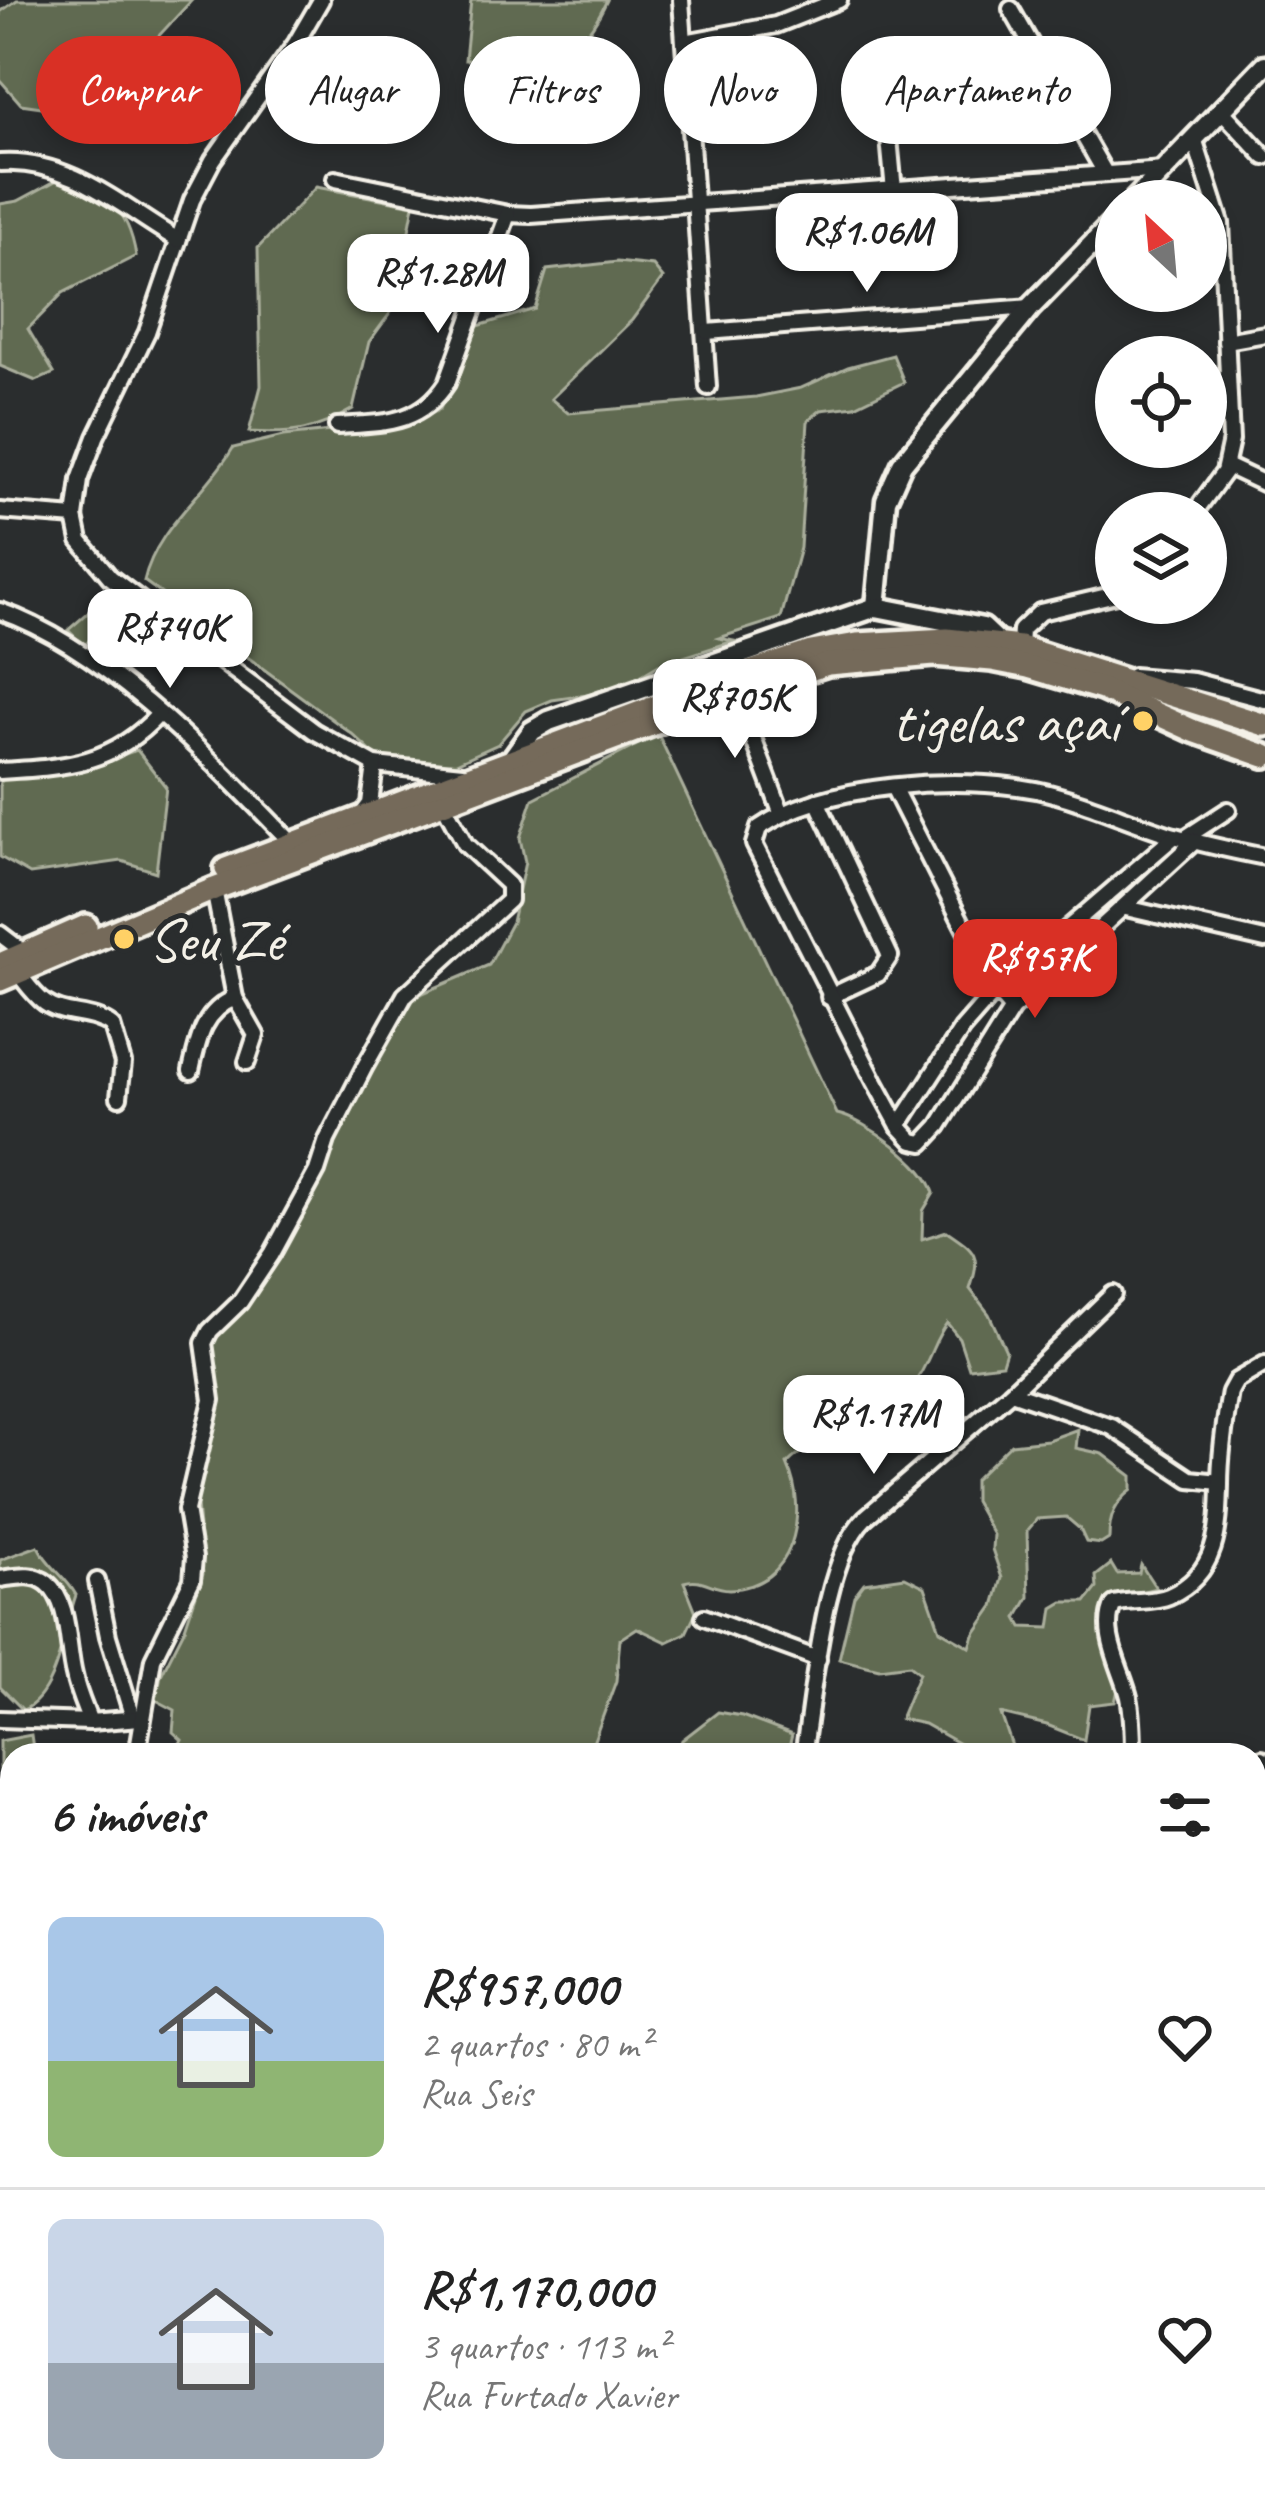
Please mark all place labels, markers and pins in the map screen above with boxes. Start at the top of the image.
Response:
pin: R$1.06M [756,193,978,295]
pin: R$1.28M [327,234,549,336]
pin: R$740K [72,589,268,691]
pin: R$705K [637,659,833,761]
place label: tigelas açaí [892,684,1131,760]
marker: tigelas açaí [1130,708,1156,734]
place label: Seu Zé [148,902,291,978]
pin: R$957K [937,919,1133,1021]
marker: Seu Zé [111,926,137,952]
pin: R$1.17M [763,1375,985,1477]

